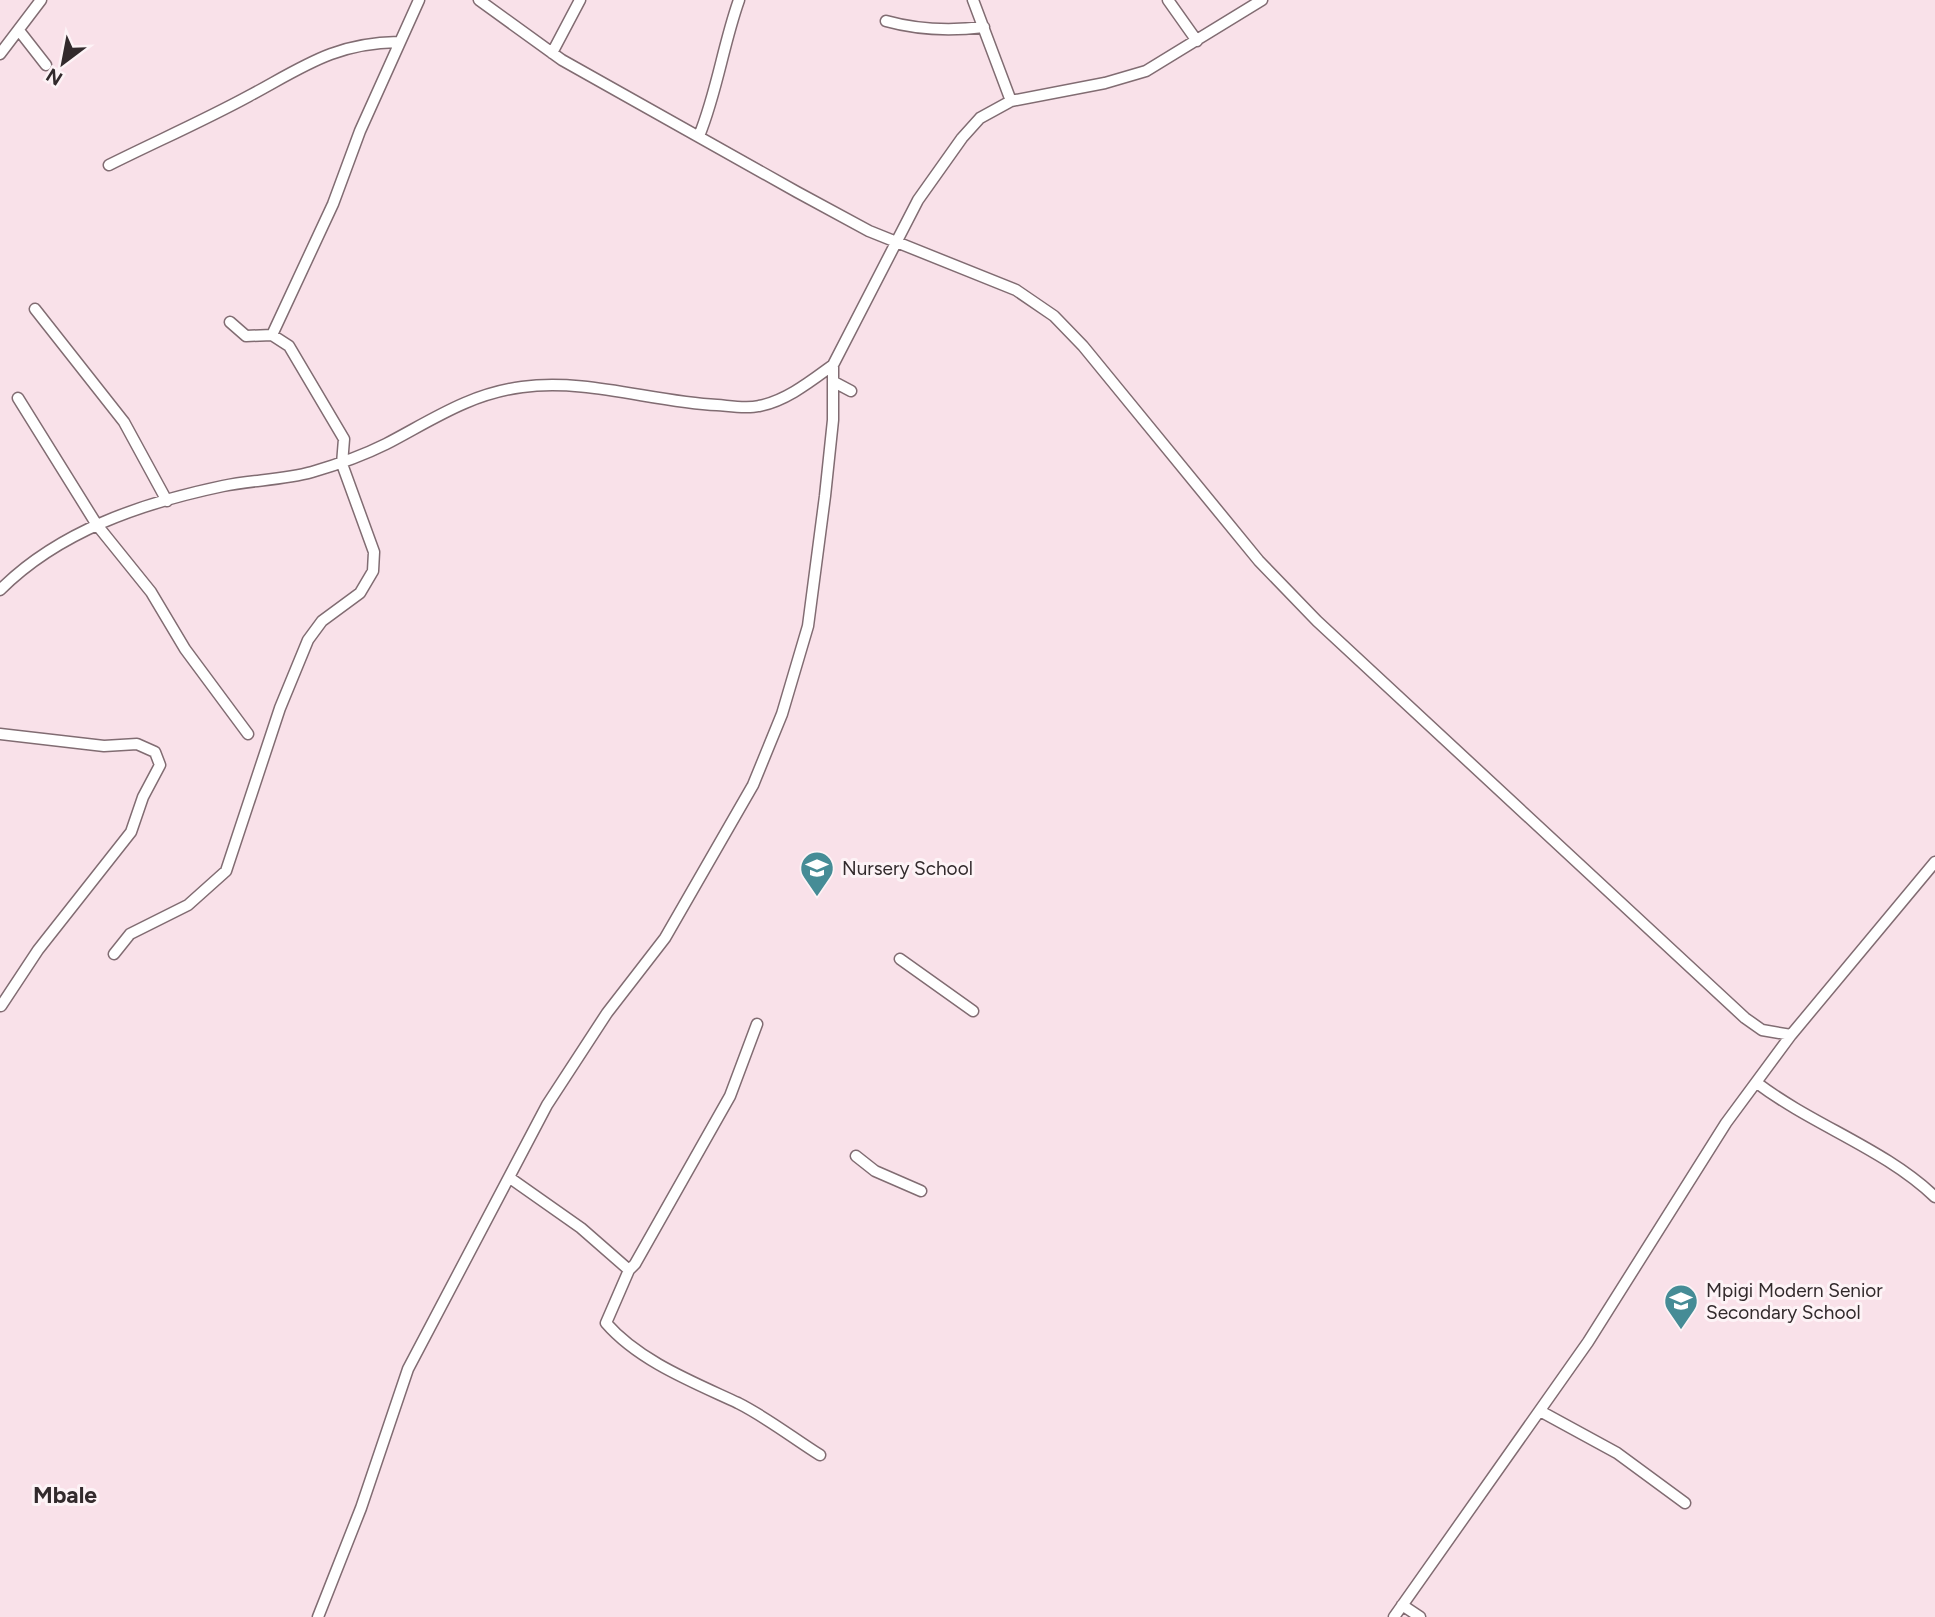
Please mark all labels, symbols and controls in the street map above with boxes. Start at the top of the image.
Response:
north arrow [28,28,98,98]
text: N [42,63,67,91]
school or university icon: Nursery School [798,849,836,898]
place label: Nursery School [842,857,973,880]
place label: Mpigi Modern Senior Secondary School [1706,1279,1883,1324]
school or university icon: Mpigi Modern Senior Secondary School [1662,1282,1700,1331]
district label: Mbale [33,1481,97,1509]

